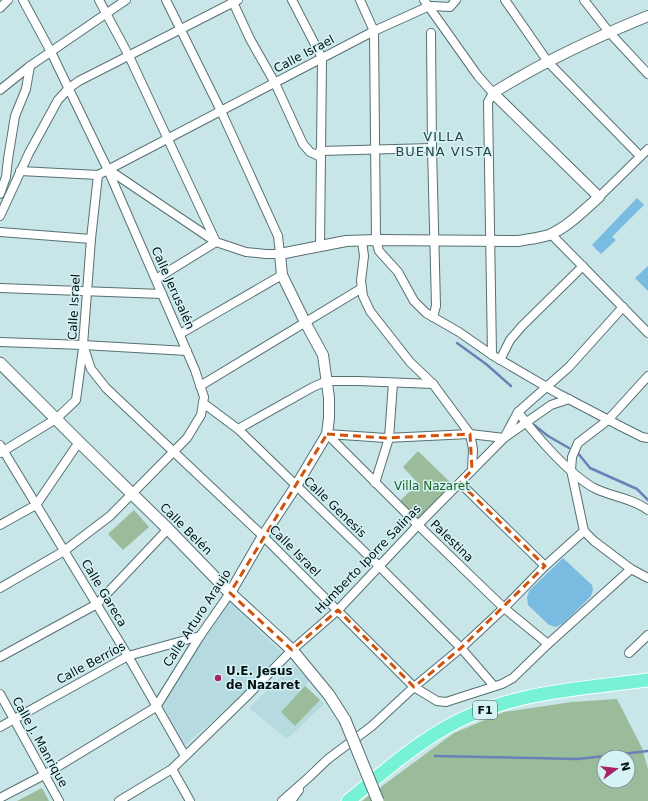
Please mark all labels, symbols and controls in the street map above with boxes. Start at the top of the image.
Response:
street label: Calle Israel [271,32,337,76]
district label: VILLA BUENA VISTA [395,129,493,159]
street label: Calle Jerusalén [149,245,197,331]
street label: Calle Israel [65,273,83,341]
street label: Calle Genesis [301,474,369,540]
park label: Villa Nazaret [394,479,470,493]
street label: Calle Belén [157,500,215,558]
street label: Humberto Iporre Salinas [312,502,424,616]
street label: Palestina [428,517,476,565]
street label: Calle Israel [267,523,323,579]
street label: Calle Gareca [78,557,130,629]
street label: Calle Arturo Araujo [160,567,234,669]
street label: Calle Berríos [54,639,128,687]
place label: U.E. Jesus de Nazaret [226,664,300,692]
marker: U.E. Jesus de Nazaret [213,673,223,683]
street label: Calle J. Manrique [9,694,71,790]
road number: F1 [473,701,497,719]
north arrow [596,749,636,789]
text: N [618,760,633,773]

